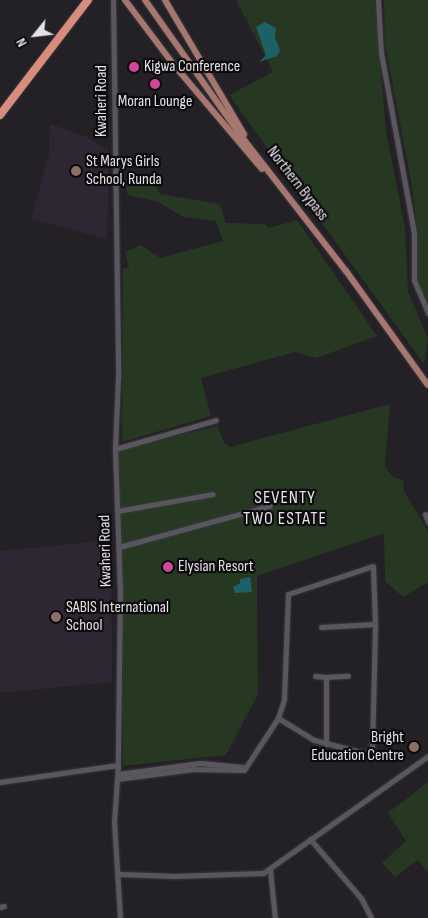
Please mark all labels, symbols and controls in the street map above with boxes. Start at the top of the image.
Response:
north arrow [10,10,60,60]
text: N [12,35,31,50]
place label: Kigwa Conference [144,57,240,77]
marker: Kigwa Conference [128,61,140,73]
street label: Kwaheri Road [92,65,112,137]
marker: Moran Lounge [149,78,161,90]
place label: Moran Lounge [118,92,192,112]
street label: Northern Bypass [262,143,332,225]
place label: St Marys Girls School, Runda [86,152,162,190]
marker: St Marys Girls School, Runda [70,165,82,177]
district label: SEVENTY TWO ESTATE [242,488,328,530]
street label: Kwaheri Road [96,515,116,587]
place label: Elysian Resort [178,557,254,577]
marker: Elysian Resort [162,561,174,573]
place label: SABIS International School [66,598,169,636]
marker: SABIS International School [50,611,62,623]
place label: Bright Education Centre [311,728,404,766]
marker: Bright Education Centre [408,741,420,753]

